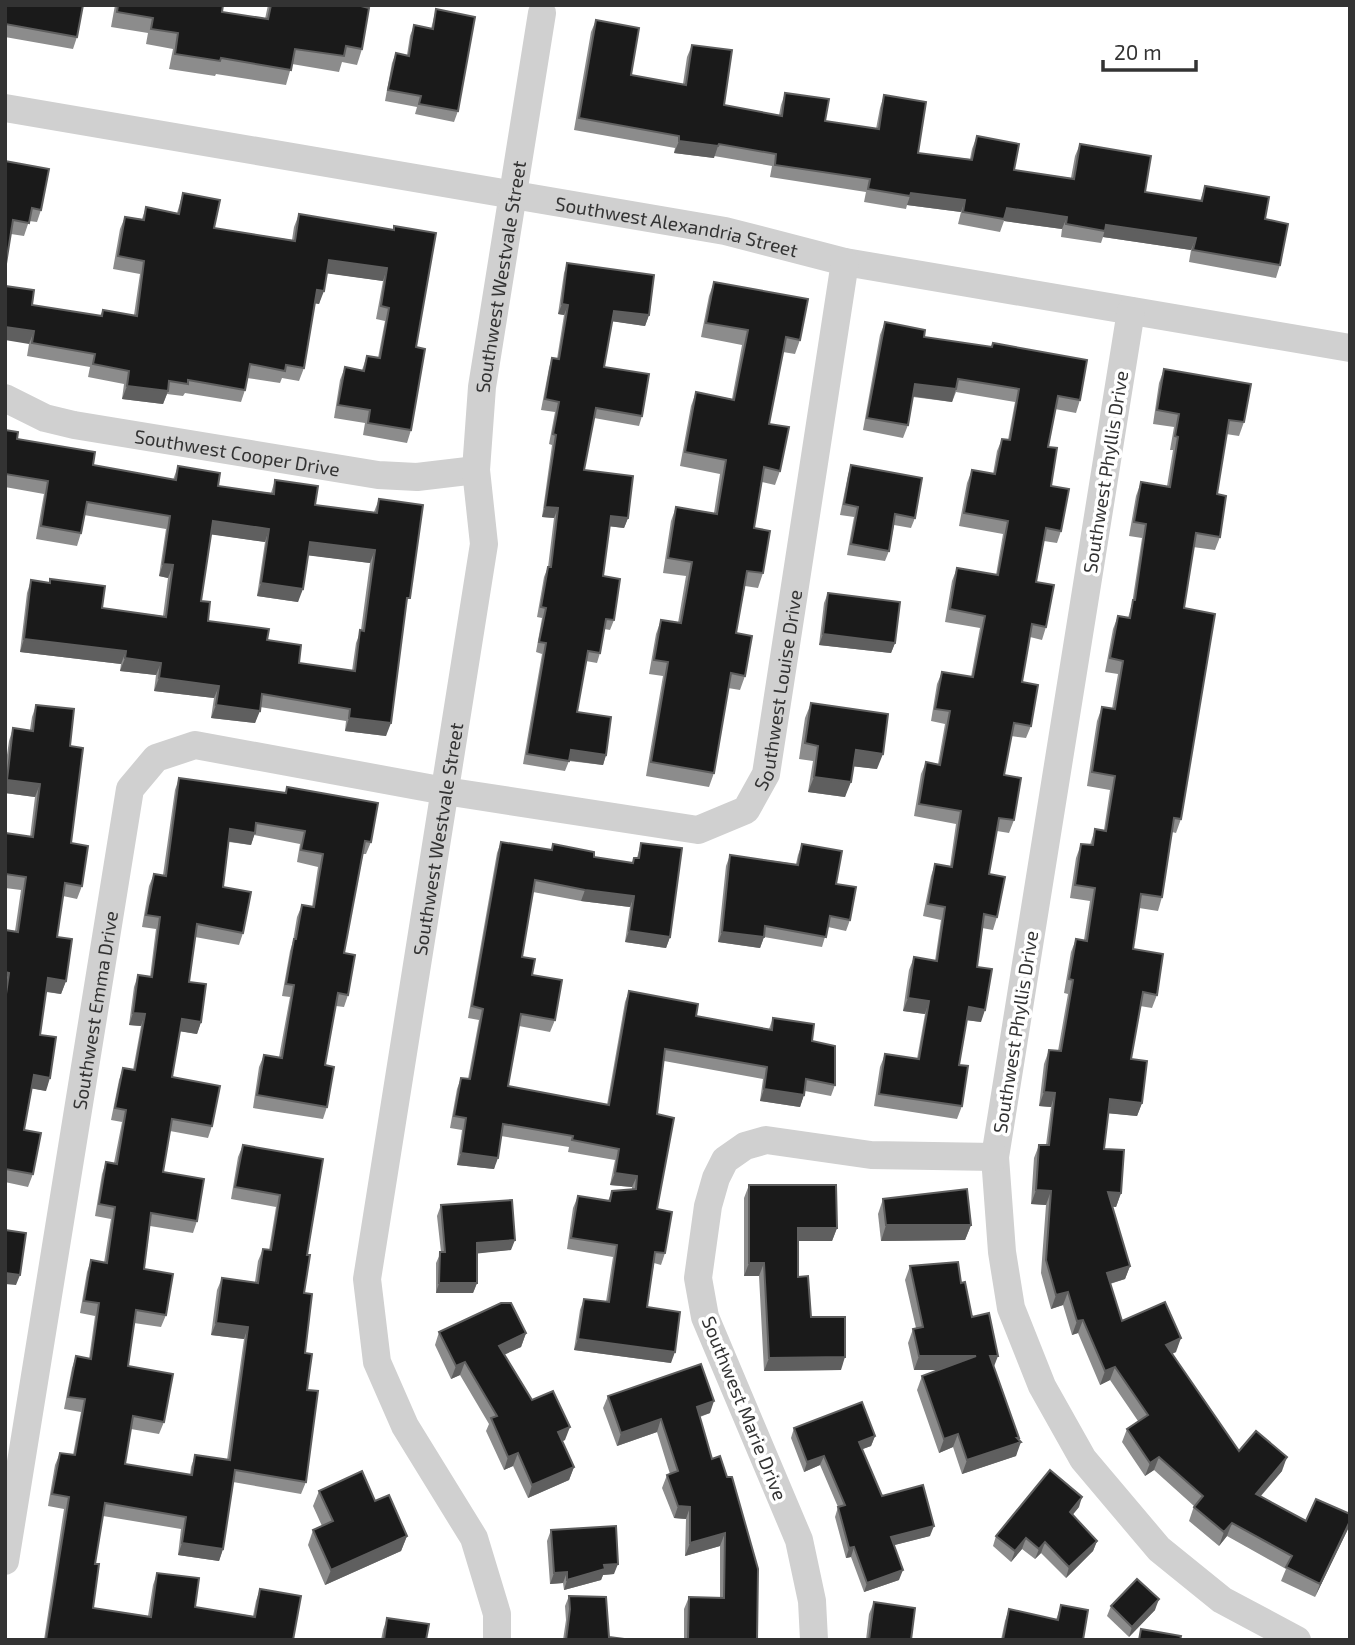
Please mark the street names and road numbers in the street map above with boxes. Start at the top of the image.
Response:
street label: Southwest Westvale Street [470,159,530,394]
street label: Southwest Alexandria Street [554,191,801,261]
street label: Southwest Phyllis Drive [1078,369,1132,575]
street label: Southwest Cooper Drive [133,424,342,480]
street label: Southwest Louise Drive [748,588,806,794]
street label: Southwest Westvale Street [407,721,467,957]
street label: Southwest Emma Drive [67,909,122,1111]
street label: Southwest Phyllis Drive [988,929,1042,1135]
street label: Southwest Marie Drive [698,1313,792,1503]

